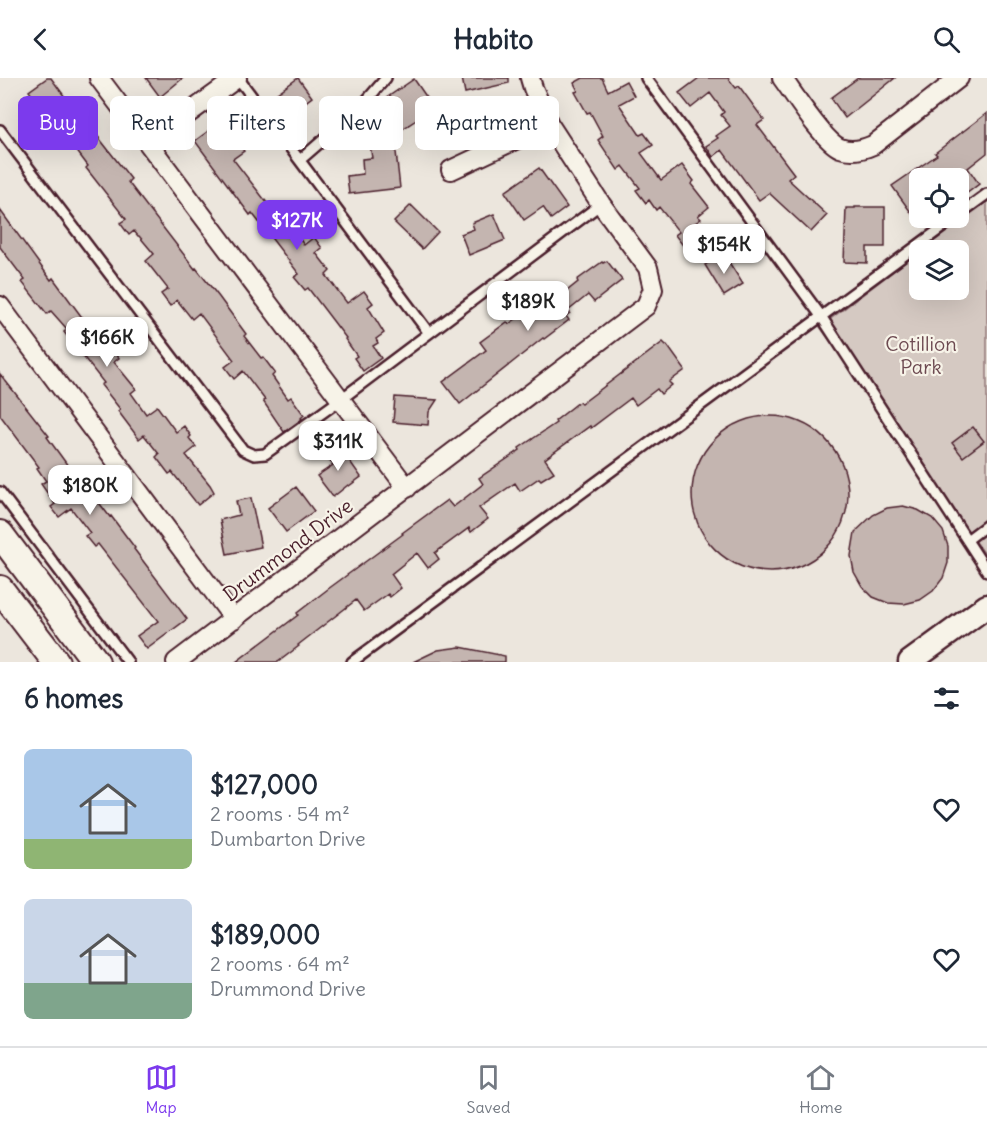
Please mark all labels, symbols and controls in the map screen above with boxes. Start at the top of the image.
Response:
text: Habito [453,22,534,56]
icon: back [24,23,57,56]
icon: search [930,23,963,56]
chip: Buy [18,96,98,150]
chip: Rent [110,96,195,150]
chip: Filters [207,96,307,150]
chip: New [319,96,403,150]
chip: Apartment [415,96,559,150]
map controls [909,168,969,300]
button: locate [909,168,969,228]
pin: $127K [255,200,339,251]
text: $127K [271,207,323,232]
pin: $154K [682,224,766,275]
text: $154K [697,231,751,256]
button: layers [909,240,969,300]
pin: $189K [486,281,570,332]
text: $189K [501,288,555,313]
pin: $166K [65,317,149,368]
text: $166K [80,324,134,349]
park label: Cotillion Park [885,331,957,379]
pin: $311K [296,421,380,472]
text: $311K [313,428,363,453]
pin: $180K [48,465,132,516]
text: $180K [62,472,118,497]
street label: Drummond Drive [218,493,357,606]
text: 6 homes [24,682,123,715]
icon: filters [930,682,963,715]
text: $127,000 [210,768,318,801]
icon: home [72,773,144,845]
icon: heart [930,793,963,826]
text: 2 rooms · 54 m² [210,801,350,826]
text: Dumbarton Drive [210,826,366,851]
text: $189,000 [210,918,320,951]
icon: home [72,923,144,995]
icon: heart [930,943,963,976]
text: 2 rooms · 64 m² [210,951,350,976]
text: Drummond Drive [210,976,366,1001]
tab: Map [145,1061,178,1117]
tab: Saved [467,1061,510,1117]
tab: Home [799,1061,842,1117]

